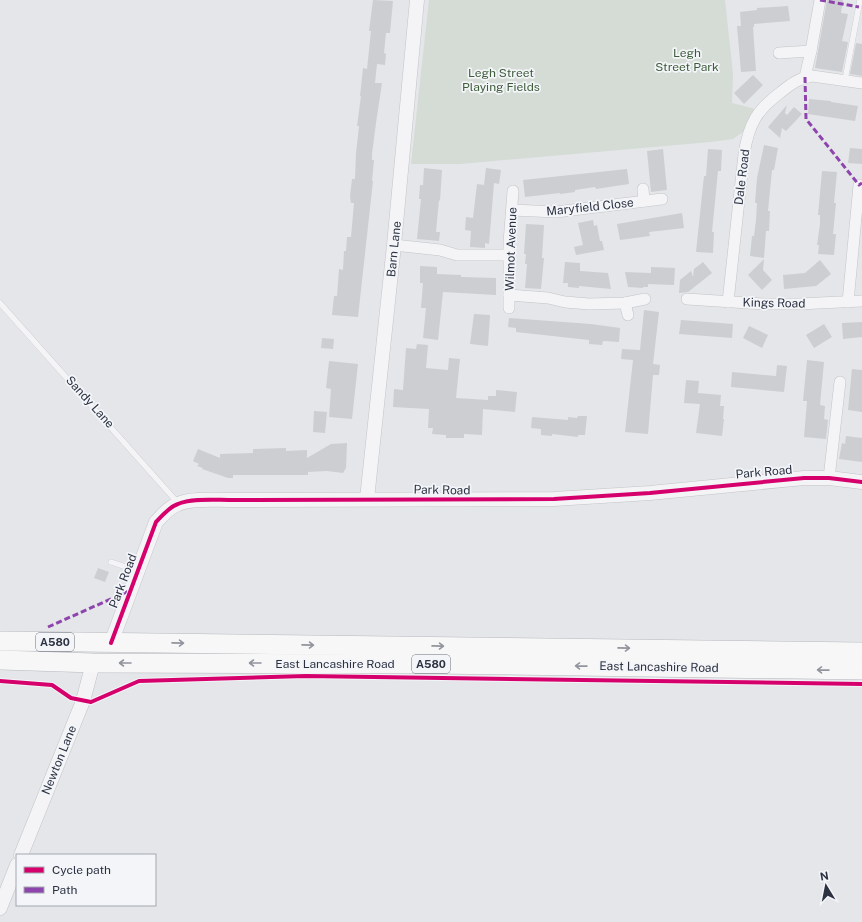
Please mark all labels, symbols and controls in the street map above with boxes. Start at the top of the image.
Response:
park label: Legh Street Park [655,46,719,74]
park label: Legh Street Playing Fields [462,66,540,94]
street label: Dale Road [732,148,752,206]
street label: Maryfield Close [546,195,635,219]
street label: Wilmot Avenue [503,207,519,291]
street label: Barn Lane [384,220,404,278]
street label: Kings Road [742,295,806,311]
street label: Sandy Lane [63,373,117,431]
street label: Park Road [735,463,793,481]
street label: Park Road [413,483,471,497]
street label: Park Road [106,552,140,610]
road number: A580 [36,633,74,651]
one-way arrow [171,639,184,647]
one-way arrow [301,641,314,649]
one-way arrow [431,642,444,650]
one-way arrow [617,645,630,652]
road number: A580 [412,655,450,673]
street label: East Lancashire Road [275,657,395,671]
one-way arrow [119,659,132,667]
one-way arrow [249,659,262,667]
street label: East Lancashire Road [599,659,719,675]
one-way arrow [575,662,588,670]
one-way arrow [817,666,830,674]
street label: Newton Lane [39,723,79,797]
legend [16,854,156,906]
text: Cycle path [52,863,111,877]
north arrow [806,866,846,906]
text: N [819,869,830,883]
text: Path [52,883,78,897]

